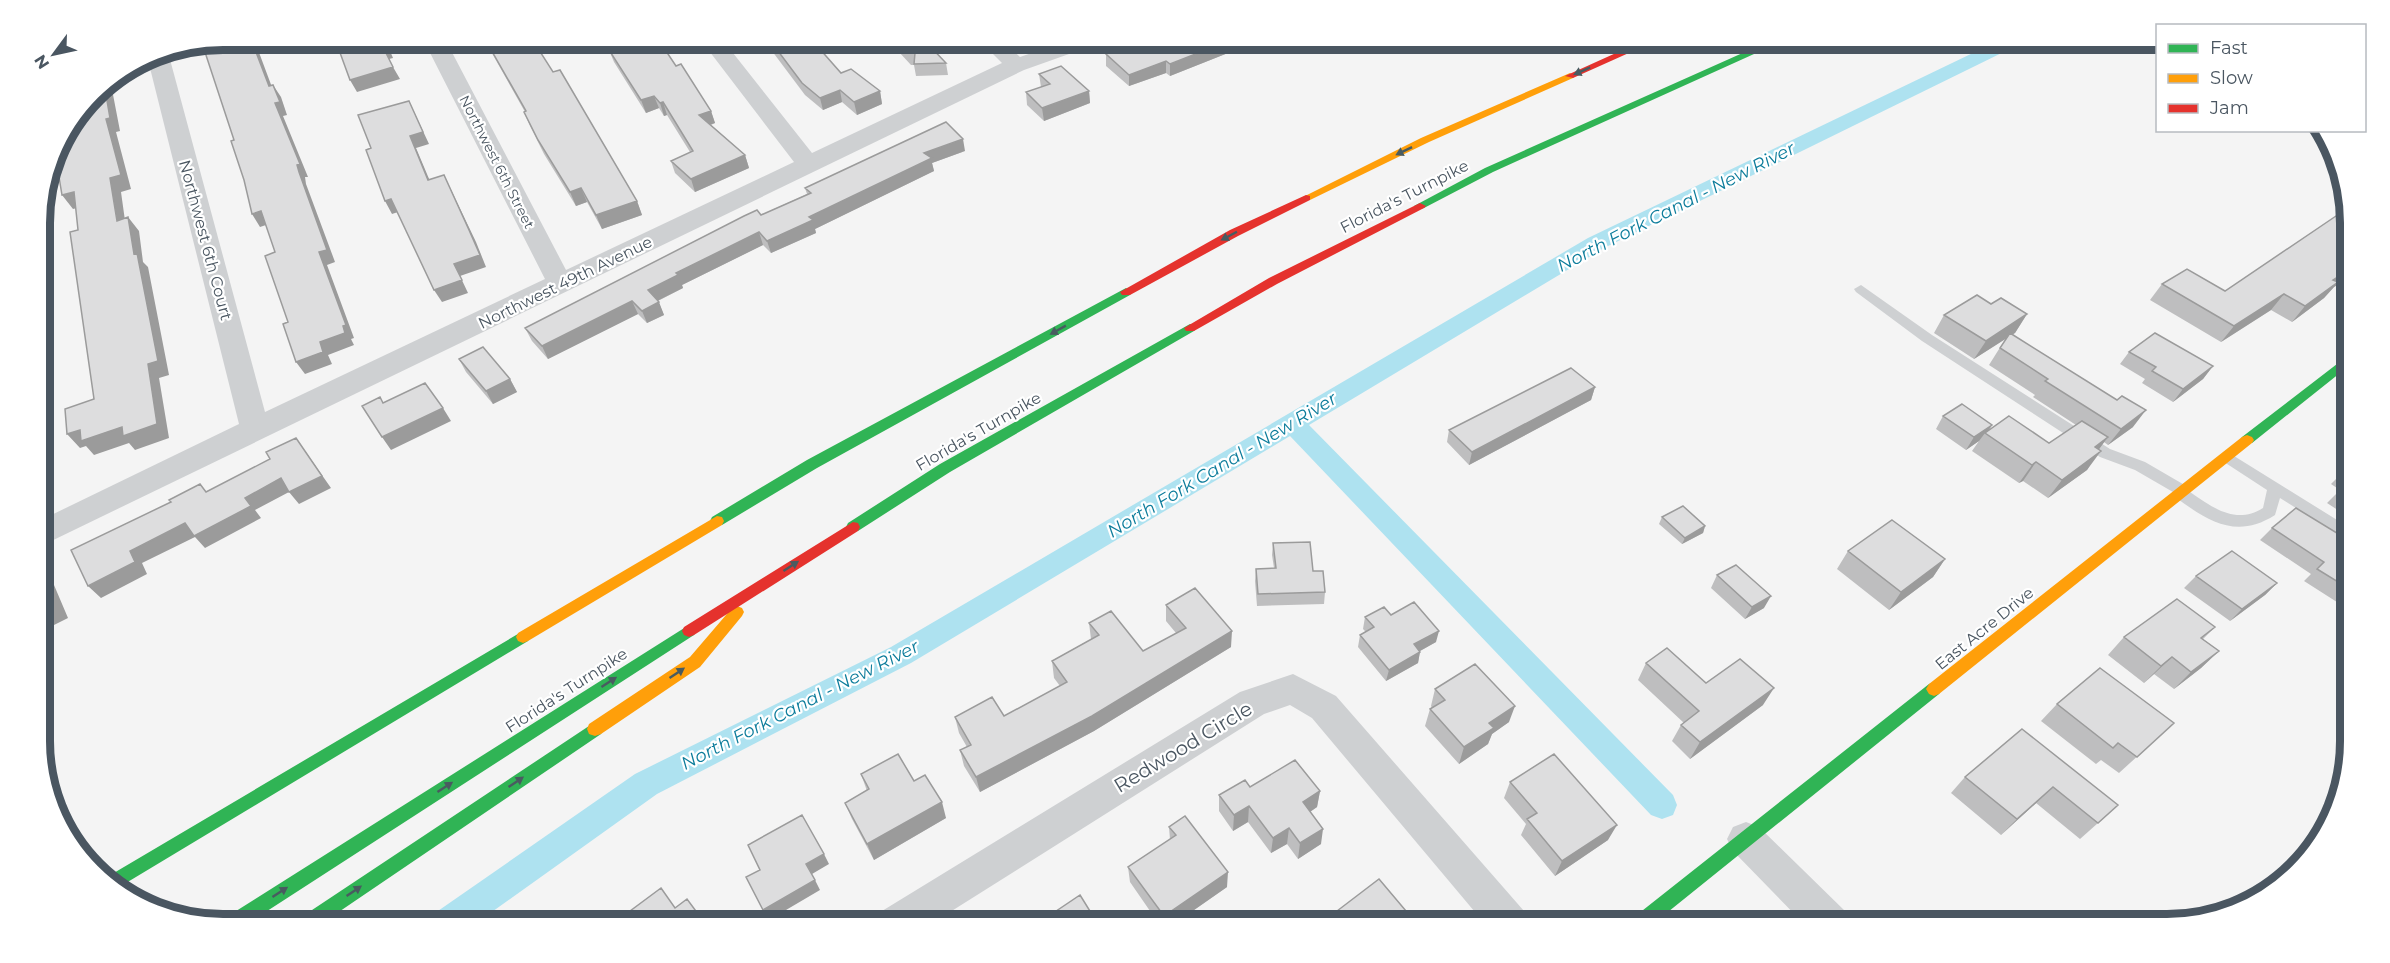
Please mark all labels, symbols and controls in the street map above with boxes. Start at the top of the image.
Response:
north arrow [24,24,84,84]
legend [2156,24,2366,132]
text: Fast [2210,37,2248,59]
text: N [30,51,53,72]
one-way arrow [1573,67,1591,76]
text: Slow [2210,67,2253,89]
street label: Northwest 6th Street [456,92,539,232]
text: Jam [2209,97,2249,119]
water label: North Fork Canal - New River [1553,137,1799,277]
one-way arrow [1395,146,1412,155]
street label: Florida's Turnpike [1337,156,1472,237]
street label: Northwest 6th Court [175,158,236,323]
one-way arrow [1220,231,1237,241]
street label: Northwest 49th Avenue [475,232,655,333]
one-way arrow [1049,325,1066,335]
water label: North Fork Canal - New River [1103,387,1341,542]
street label: Florida's Turnpike [912,388,1044,475]
one-way arrow [783,561,799,572]
street label: East Acre Drive [1931,583,2037,674]
water label: North Fork Canal - New River [677,635,923,775]
street label: Florida's Turnpike [502,644,631,737]
one-way arrow [669,667,685,679]
one-way arrow [601,677,617,688]
street label: Redwood Circle [1109,696,1257,798]
one-way arrow [507,776,523,788]
one-way arrow [437,782,453,793]
one-way arrow [346,886,362,897]
one-way arrow [272,887,289,898]

